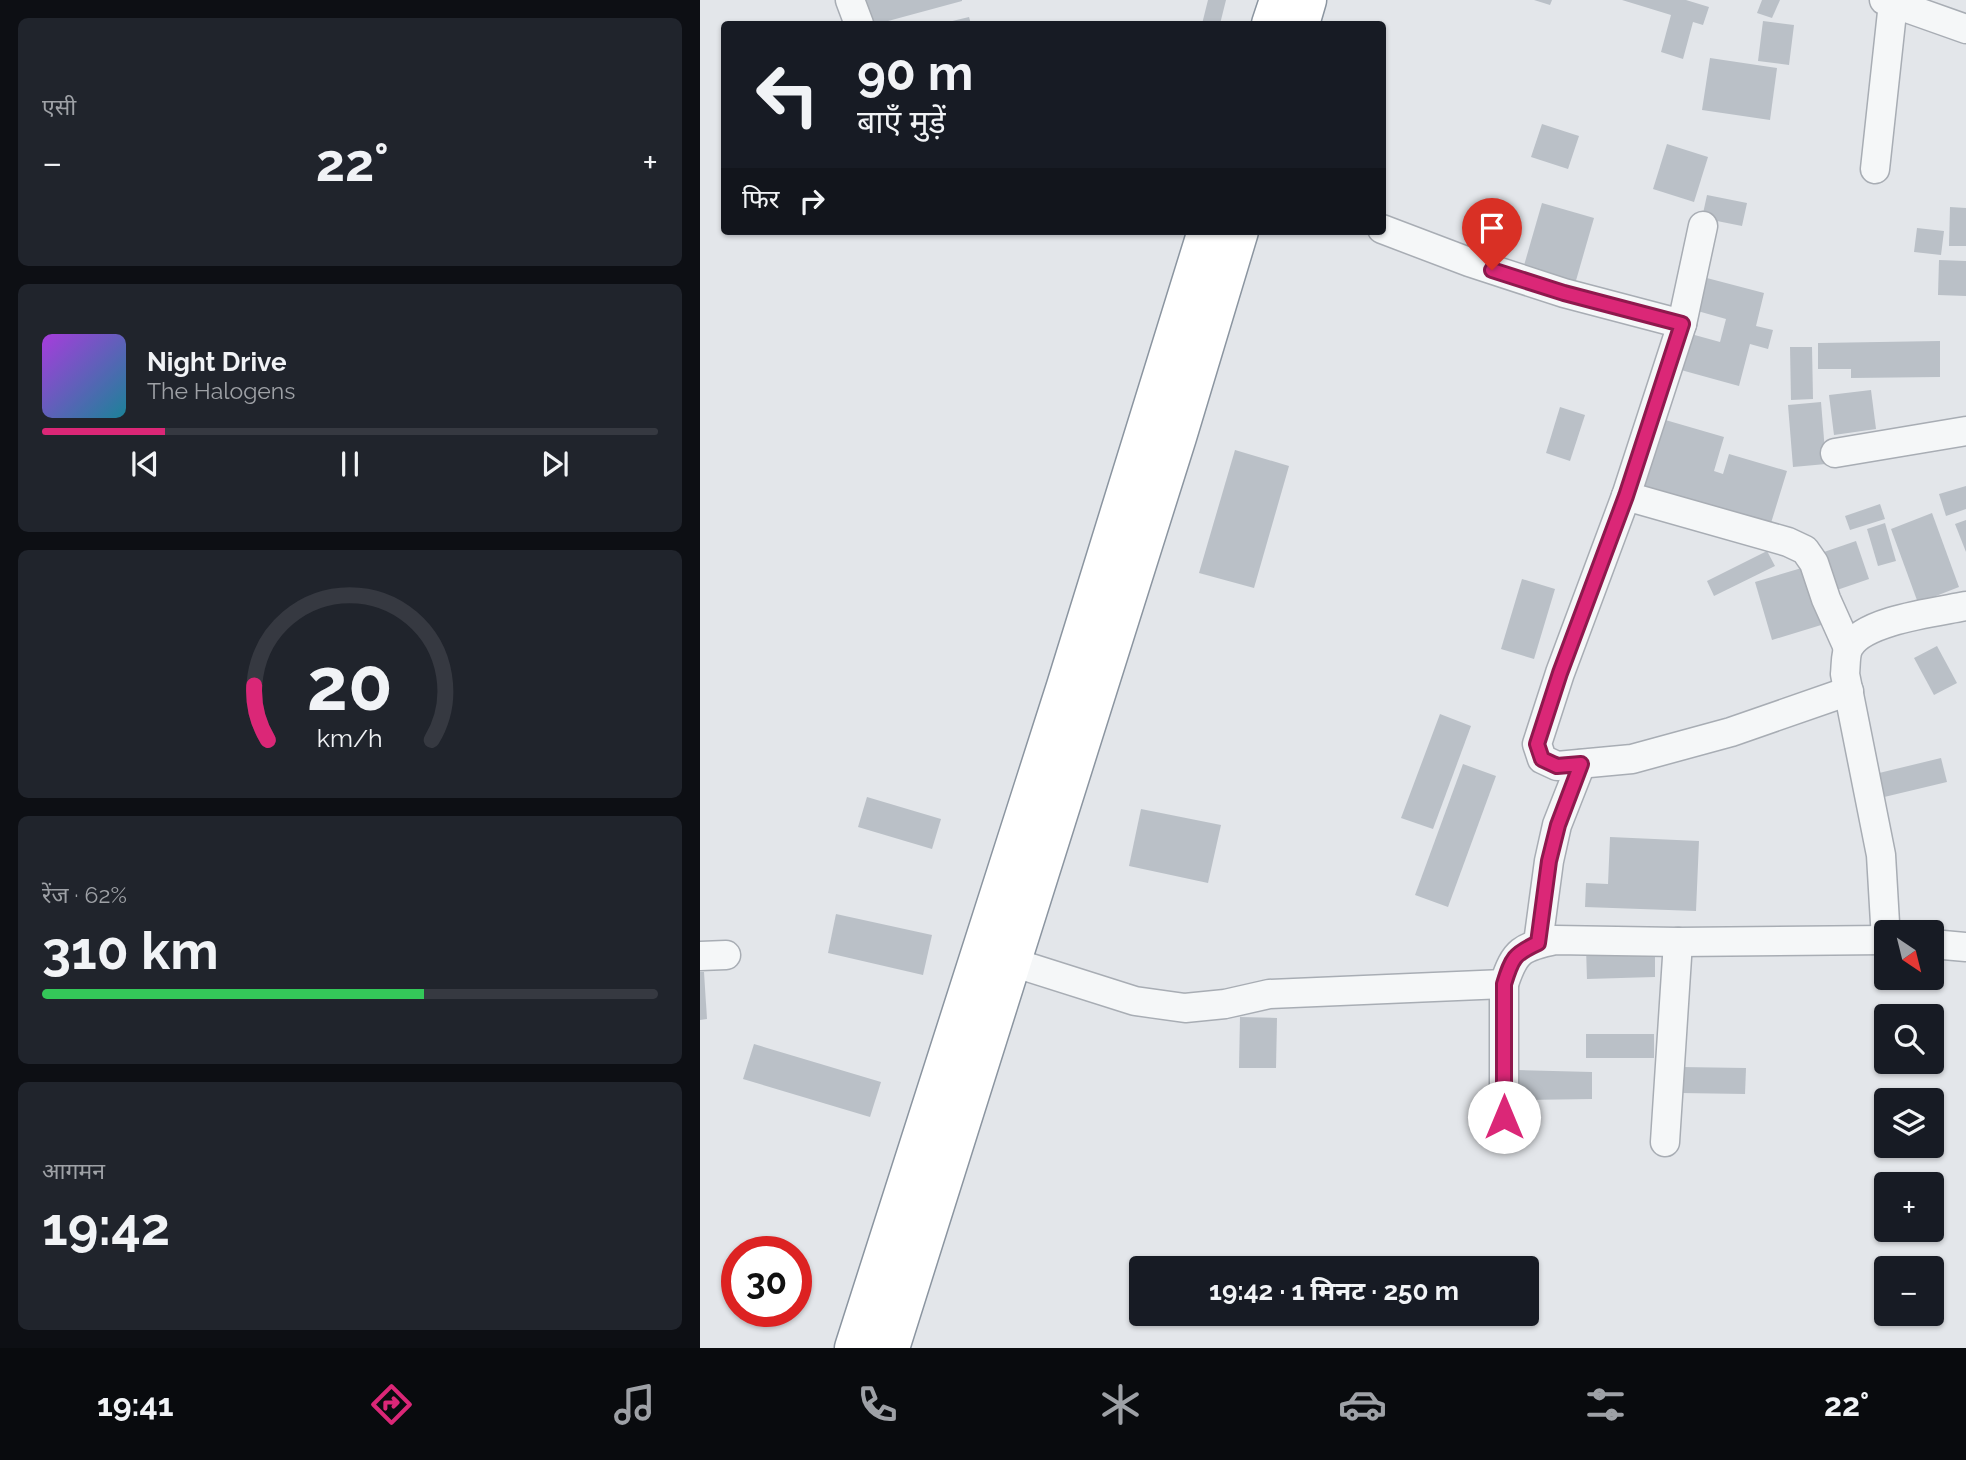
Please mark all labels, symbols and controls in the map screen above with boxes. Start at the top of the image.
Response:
text: 90 m [857,44,973,101]
icon: left [742,49,833,140]
text: एसी [42,93,76,120]
text: बाएँ मुड़ें [857,103,946,140]
text: 22° [316,132,389,193]
text: − [42,140,62,185]
text: + [642,140,658,185]
icon: right [793,182,831,220]
text: फिर [742,184,779,214]
pin [1462,198,1522,270]
icon: arrive [1473,209,1511,247]
text: Night Drive [147,347,286,377]
text: The Halogens [147,377,295,404]
icon: previous [126,445,164,483]
icon: pause [331,445,369,483]
icon: next [536,445,574,483]
text: 20 [307,642,393,727]
text: km/h [317,723,383,753]
text: रेंज · 62% [42,881,127,908]
text: 310 km [42,920,219,981]
north arrow [1874,920,1944,990]
map controls [1874,920,1944,1326]
button: search [1874,1004,1944,1074]
position arrow [1467,1080,1541,1154]
button: layers [1874,1088,1944,1158]
text: आगमन [42,1157,105,1184]
button: + [1874,1172,1944,1242]
text: 19:42 [42,1196,170,1257]
speed limit sign: 30 [721,1236,812,1327]
button: − [1874,1256,1944,1326]
text: 19:42 · 1 मिनट · 250 m [1209,1276,1459,1306]
icon: directions [367,1380,416,1429]
icon: music [610,1380,659,1429]
icon: phone [853,1380,902,1429]
icon: climate [1096,1380,1145,1429]
icon: car [1338,1380,1387,1429]
icon: filters [1581,1380,1630,1429]
text: 19:41 [97,1386,174,1423]
text: 22° [1824,1386,1869,1423]

